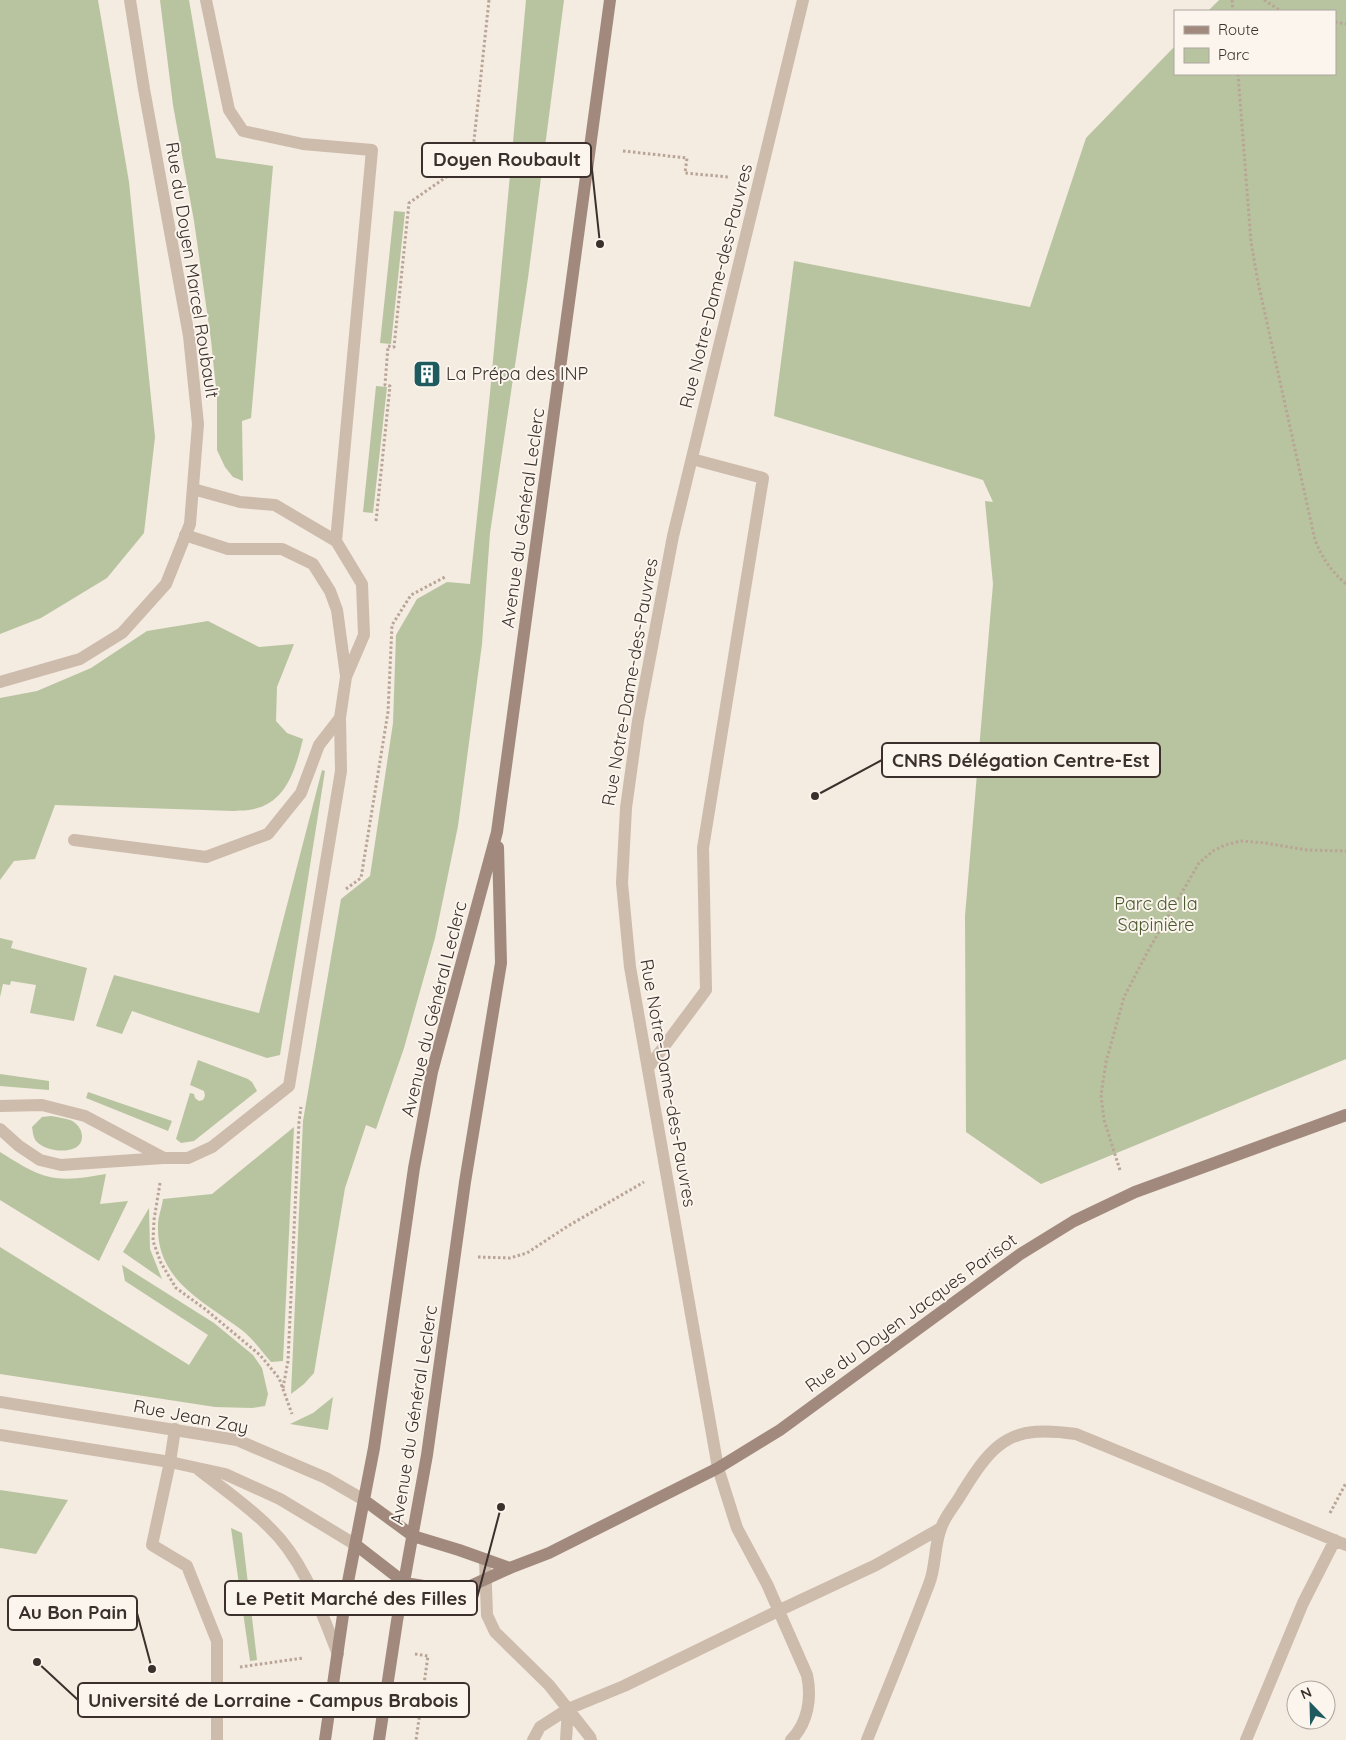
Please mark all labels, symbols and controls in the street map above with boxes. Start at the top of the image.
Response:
legend [1174,10,1336,75]
text: Route [1218,20,1259,39]
text: Parc [1218,45,1249,64]
street label: Rue du Doyen Marcel Roubault [161,140,224,400]
callout: Doyen Roubault [422,143,591,177]
text: Doyen Roubault [433,147,581,171]
street label: Rue Notre-Dame-des-Pauvres [674,161,757,411]
building icon: La Prépa des INP [412,359,442,389]
place label: La Prépa des INP [446,362,588,385]
street label: Avenue du Général Leclerc [496,406,549,629]
street label: Rue Notre-Dame-des-Pauvres [596,556,663,808]
callout: CNRS Délégation Centre-Est [882,743,1160,777]
text: CNRS Délégation Centre-Est [892,748,1150,772]
park label: Parc de la Sapinière [1114,892,1198,936]
street label: Avenue du Général Leclerc [396,898,472,1119]
street label: Rue Notre-Dame-des-Pauvres [635,957,702,1209]
street label: Rue du Doyen Jacques Parisot [800,1228,1021,1397]
street label: Avenue du Général Leclerc [385,1304,442,1526]
street label: Rue Jean Zay [132,1394,251,1439]
callout: Le Petit Marché des Filles [225,1581,477,1615]
text: Le Petit Marché des Filles [235,1586,467,1610]
callout: Au Bon Pain [8,1596,137,1630]
text: Au Bon Pain [19,1600,127,1624]
north arrow [1286,1680,1336,1730]
callout: Université de Lorraine - Campus Brabois [78,1683,469,1717]
text: N [1298,1683,1314,1703]
text: Université de Lorraine - Campus Brabois [88,1688,458,1712]

